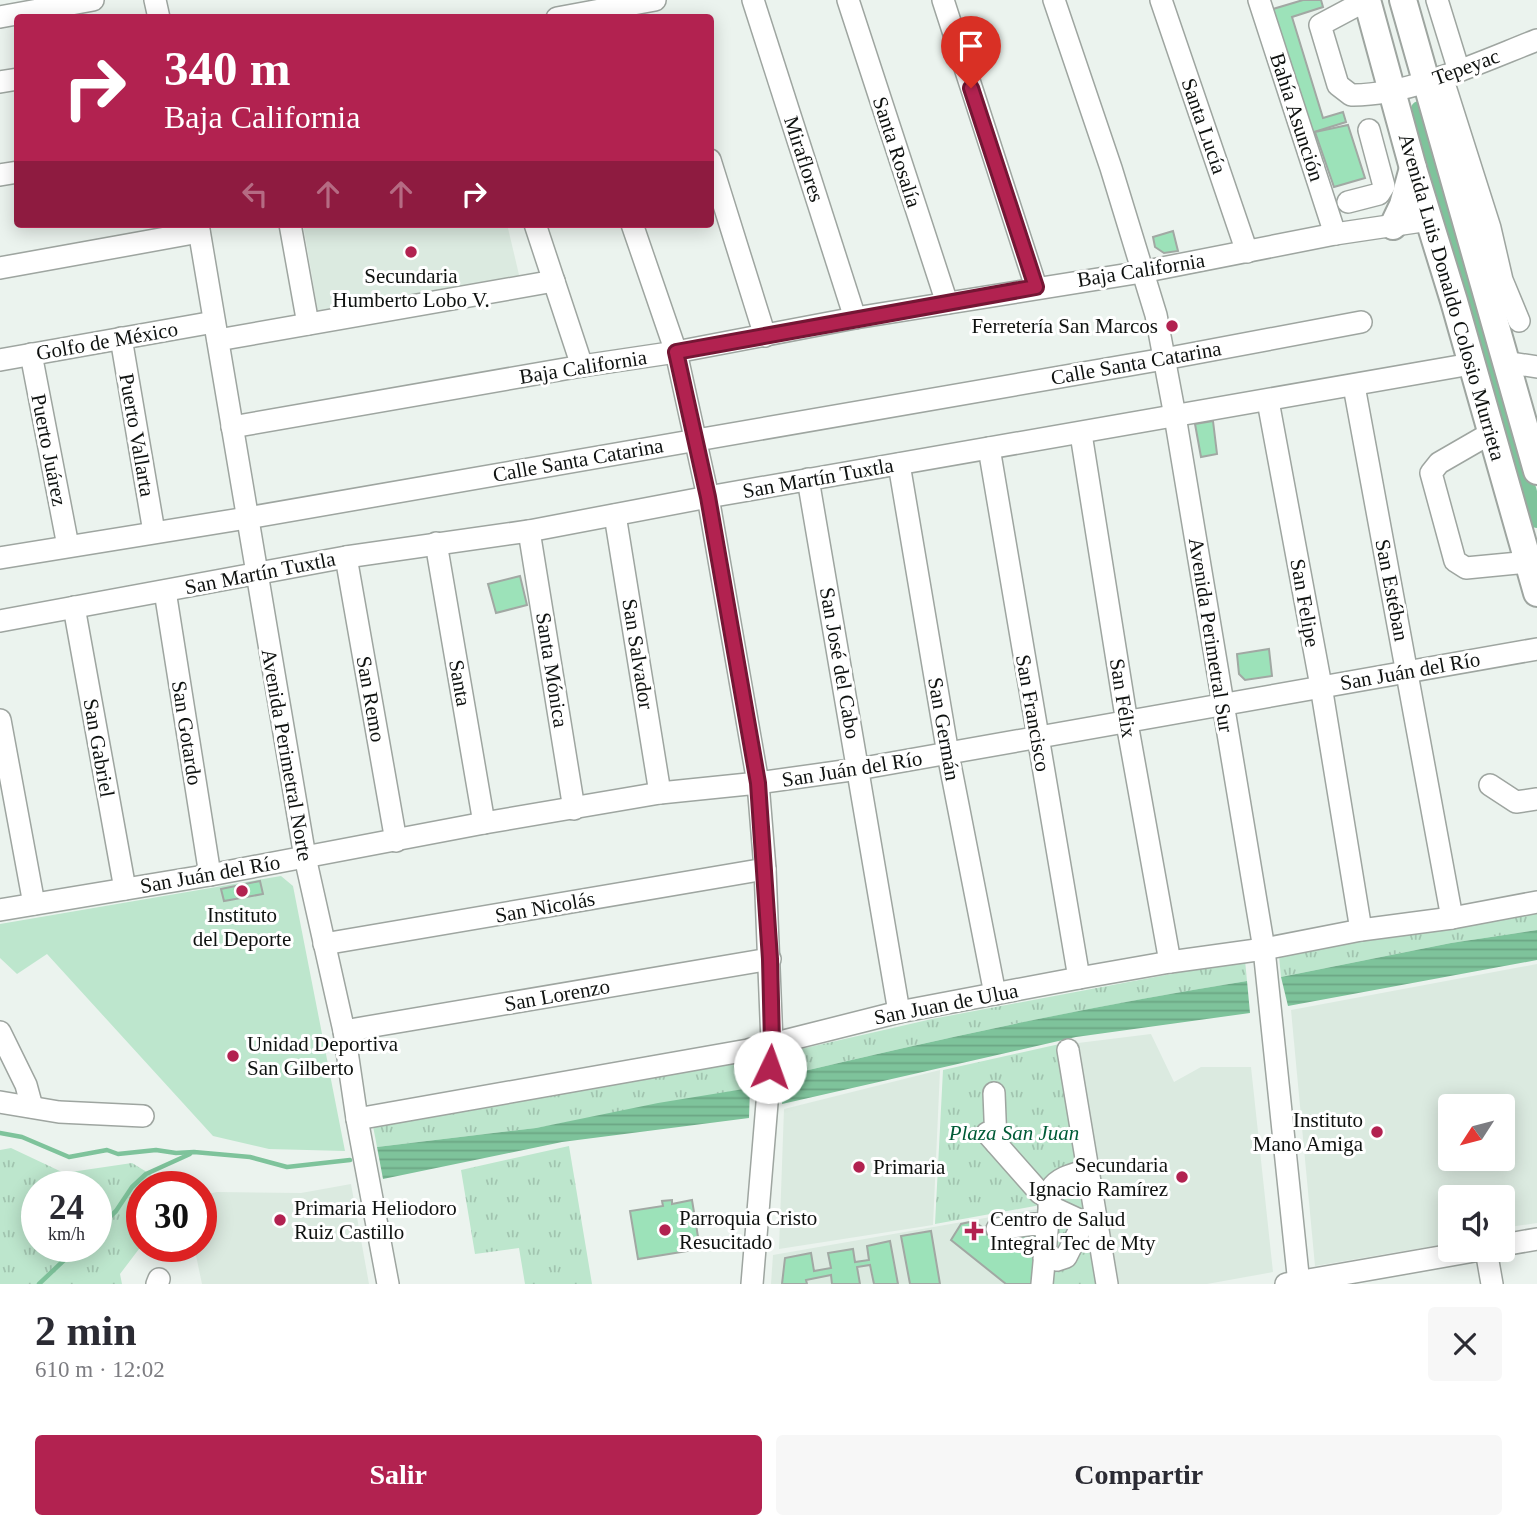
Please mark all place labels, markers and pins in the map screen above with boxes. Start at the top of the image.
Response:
pin [941,16,1001,88]
marker: Secundaria Humberto Lobo V. [403,244,419,260]
place label: Secundaria Humberto Lobo V. [332,264,490,312]
place label: Ferretería San Marcos [971,314,1158,338]
marker: Ferretería San Marcos [1164,318,1180,334]
marker: Instituto del Deporte [234,883,250,899]
place label: Instituto del Deporte [193,903,291,951]
place label: Unidad Deportiva San Gilberto [247,1032,399,1080]
marker: Unidad Deportiva San Gilberto [225,1048,241,1064]
place label: Instituto Mano Amiga [1253,1108,1364,1156]
marker: Instituto Mano Amiga [1369,1124,1385,1140]
place label: Secundaria Ignacio Ramírez [1029,1153,1169,1201]
place label: Primaria [873,1155,946,1179]
marker: Primaria [851,1159,867,1175]
marker: Secundaria Ignacio Ramírez [1174,1169,1190,1185]
place label: Primaria Heliodoro Ruiz Castillo [294,1196,457,1244]
place label: Parroquia Cristo Resucitado [679,1206,817,1254]
place label: Centro de Salud Integral Tec de Mty [990,1207,1156,1255]
marker: Primaria Heliodoro Ruiz Castillo [272,1212,288,1228]
marker: Centro de Salud Integral Tec de Mty [964,1221,984,1241]
marker: Parroquia Cristo Resucitado [657,1222,673,1238]

